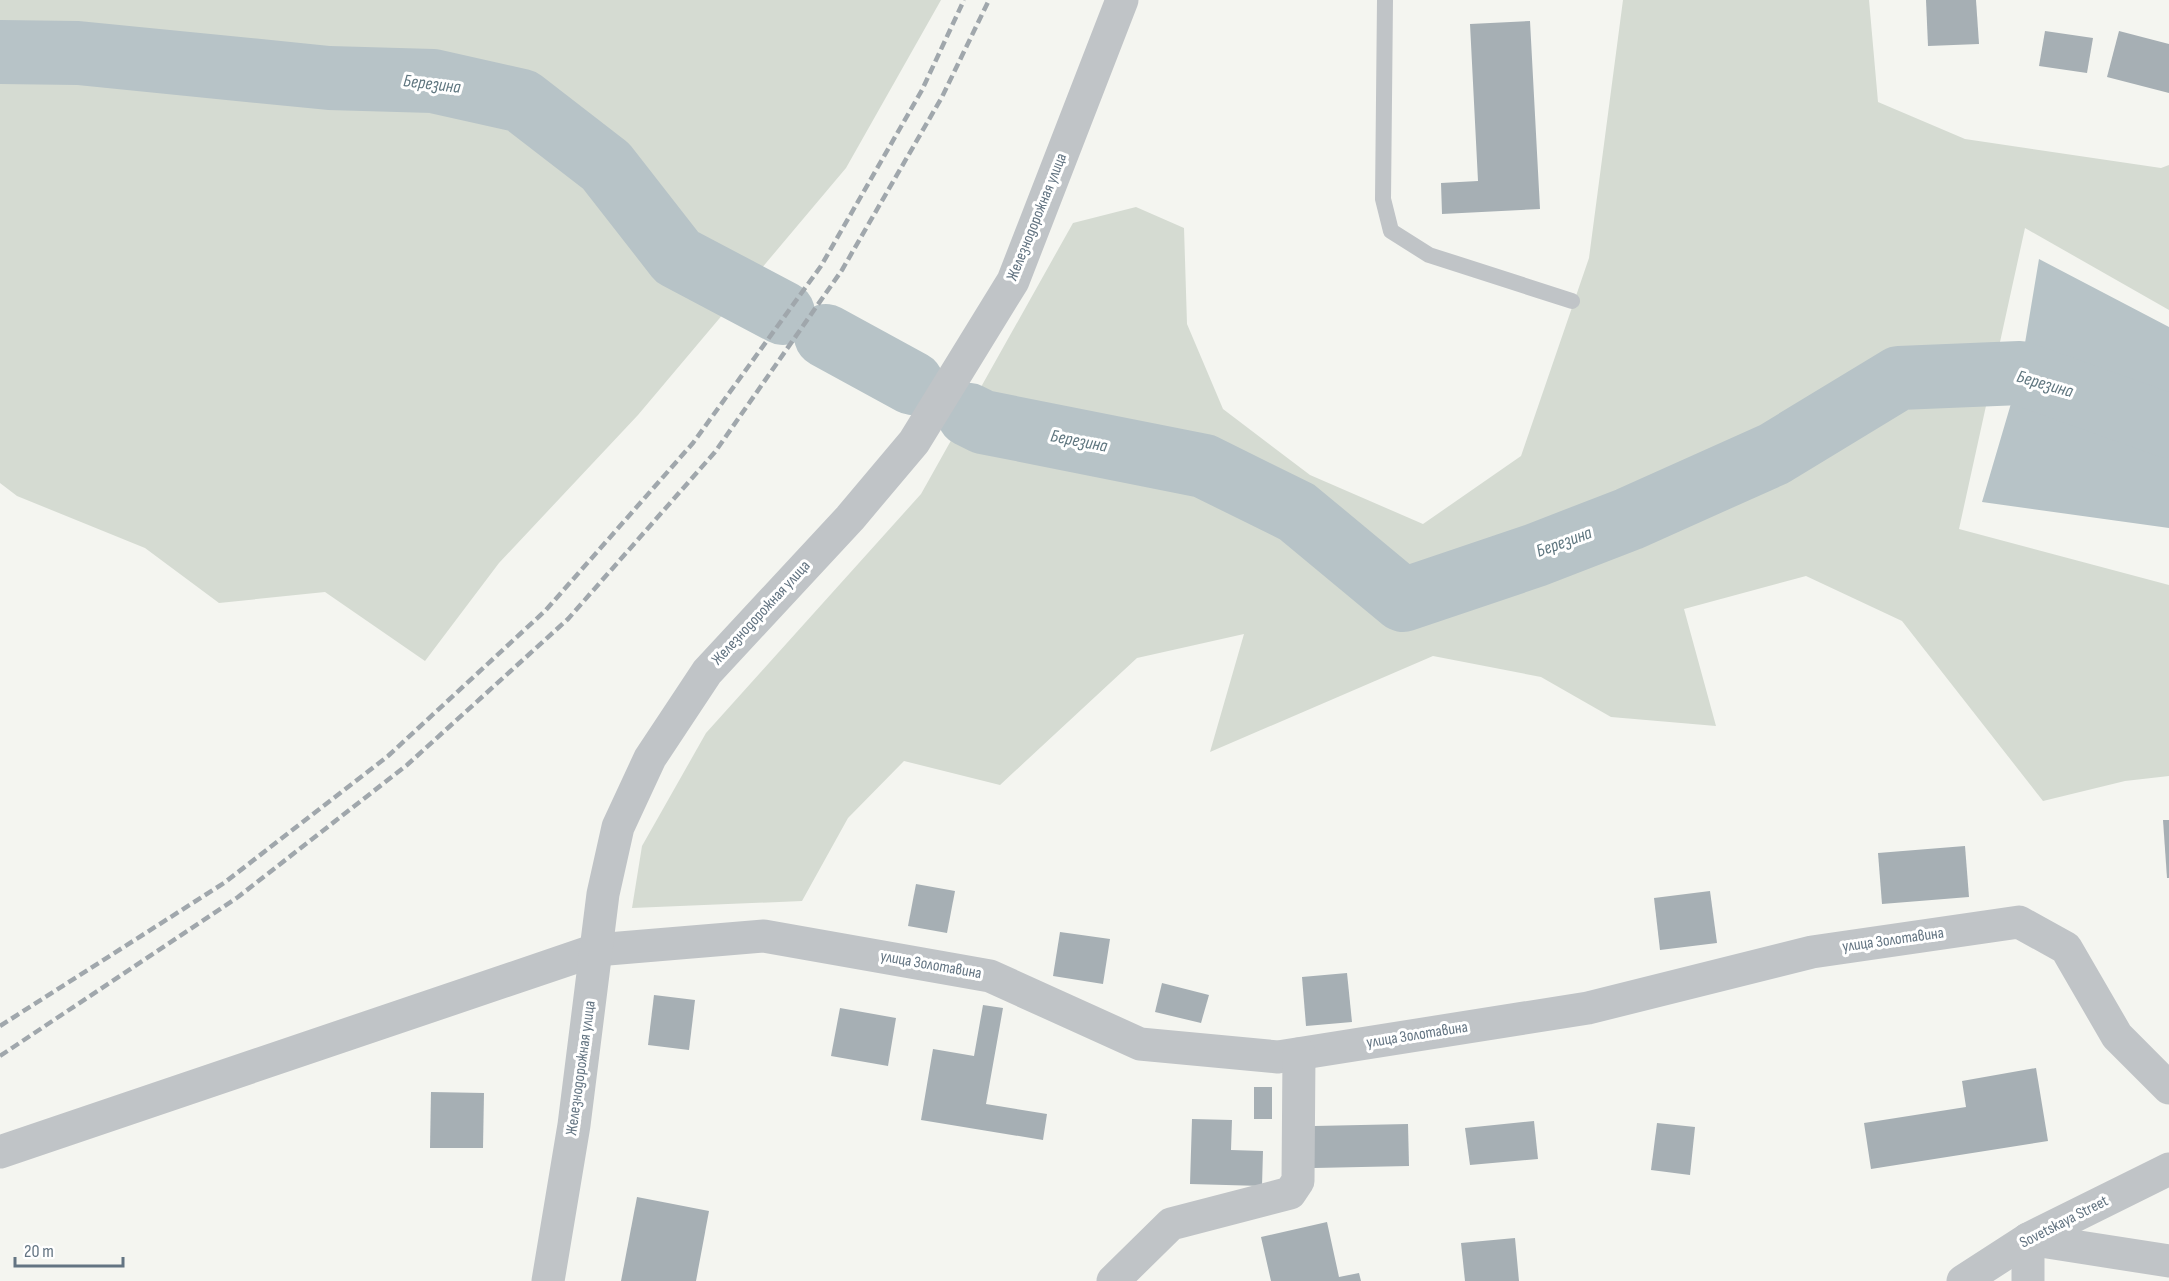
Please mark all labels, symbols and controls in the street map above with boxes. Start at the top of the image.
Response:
water label: Березина [402,70,463,98]
street label: Железнодорожная улица [1003,150,1071,284]
water label: Березина [2014,366,2076,402]
water label: Березина [1049,425,1110,457]
water label: Березина [1533,522,1595,562]
street label: Железнодорожная улица [708,557,814,669]
street label: улица Золотавина [1841,923,1945,957]
street label: улица Золотавина [879,947,983,983]
street label: Железнодорожная улица [562,999,600,1137]
street label: улица Золотавина [1365,1018,1469,1052]
street label: Sovetskaya Street [2017,1191,2112,1252]
scale bar [15,1230,123,1268]
text: 20 m [24,1241,54,1262]

